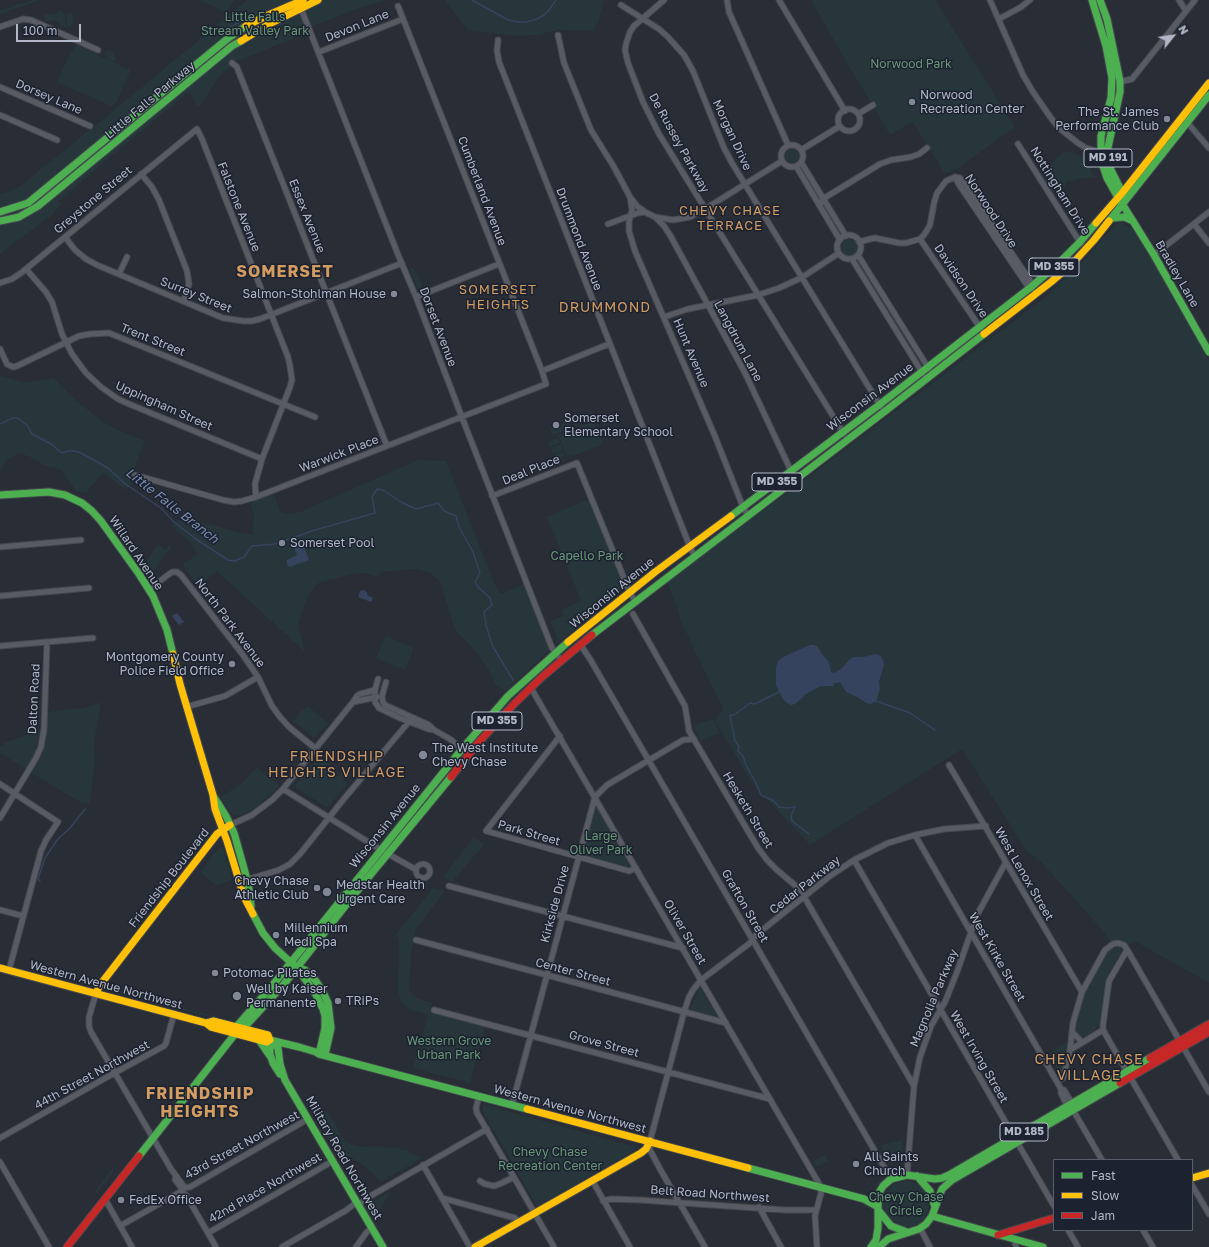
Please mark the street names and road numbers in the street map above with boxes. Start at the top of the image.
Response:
street label: Devon Lane [323,7,391,45]
street label: Little Falls Parkway [102,58,198,142]
street label: Dorsey Lane [13,76,85,118]
street label: De Russey Parkway [646,91,712,195]
street label: Morgan Drive [709,97,755,173]
street label: Cumberland Avenue [455,134,509,248]
street label: Nottingham Drive [1027,144,1093,238]
road number: MD 191 [1084,149,1132,167]
street label: Falstone Avenue [214,160,264,254]
street label: Greystone Street [51,163,135,237]
street label: Norwood Drive [962,171,1020,251]
street label: Essex Avenue [286,177,328,255]
street label: Drummond Avenue [553,186,605,292]
street label: Bradley Lane [1152,238,1202,310]
street label: Davidson Drive [931,241,991,321]
road number: MD 355 [1029,258,1079,276]
street label: Surrey Street [158,274,234,316]
street label: Dorset Avenue [416,285,460,369]
street label: Langdrum Lane [711,298,765,384]
street label: Hunt Avenue [670,316,712,390]
street label: Trent Street [119,321,187,359]
street label: Wisconsin Avenue [824,360,916,434]
street label: Uppingham Street [113,378,215,434]
street label: Warwick Place [297,432,381,476]
street label: Deal Place [500,452,562,488]
road number: MD 355 [752,473,802,491]
street label: Willard Avenue [106,513,166,593]
street label: Wisconsin Avenue [567,555,657,631]
street label: North Park Avenue [192,576,268,670]
street label: Dalton Road [25,663,43,735]
road number: MD 355 [472,712,522,730]
street label: Hesketh Street [720,769,776,851]
street label: Wisconsin Avenue [347,781,423,871]
street label: Park Street [496,817,562,849]
street label: Friendship Boulevard [126,825,212,931]
street label: West Lenox Street [991,825,1057,923]
street label: Cedar Parkway [767,853,843,917]
street label: Kirkside Drive [538,864,572,944]
street label: Grafton Street [718,867,772,945]
street label: Oliver Street [661,897,709,967]
street label: West Kirke Street [966,910,1028,1004]
street label: Magnolia Parkway [907,947,961,1049]
street label: Center Street [534,955,612,989]
street label: Western Avenue Northwest [28,958,184,1012]
street label: West Irving Street [947,1008,1011,1106]
street label: Grove Street [567,1028,641,1060]
street label: 44th Street Northwest [32,1037,152,1113]
street label: Western Avenue Northwest [492,1082,648,1136]
street label: Military Road Northwest [303,1094,385,1222]
street label: 43rd Street Northwest [182,1107,302,1183]
road number: MD 185 [1000,1123,1048,1141]
street label: 42nd Place Northwest [206,1150,324,1226]
street label: Belt Road Northwest [650,1183,770,1205]

